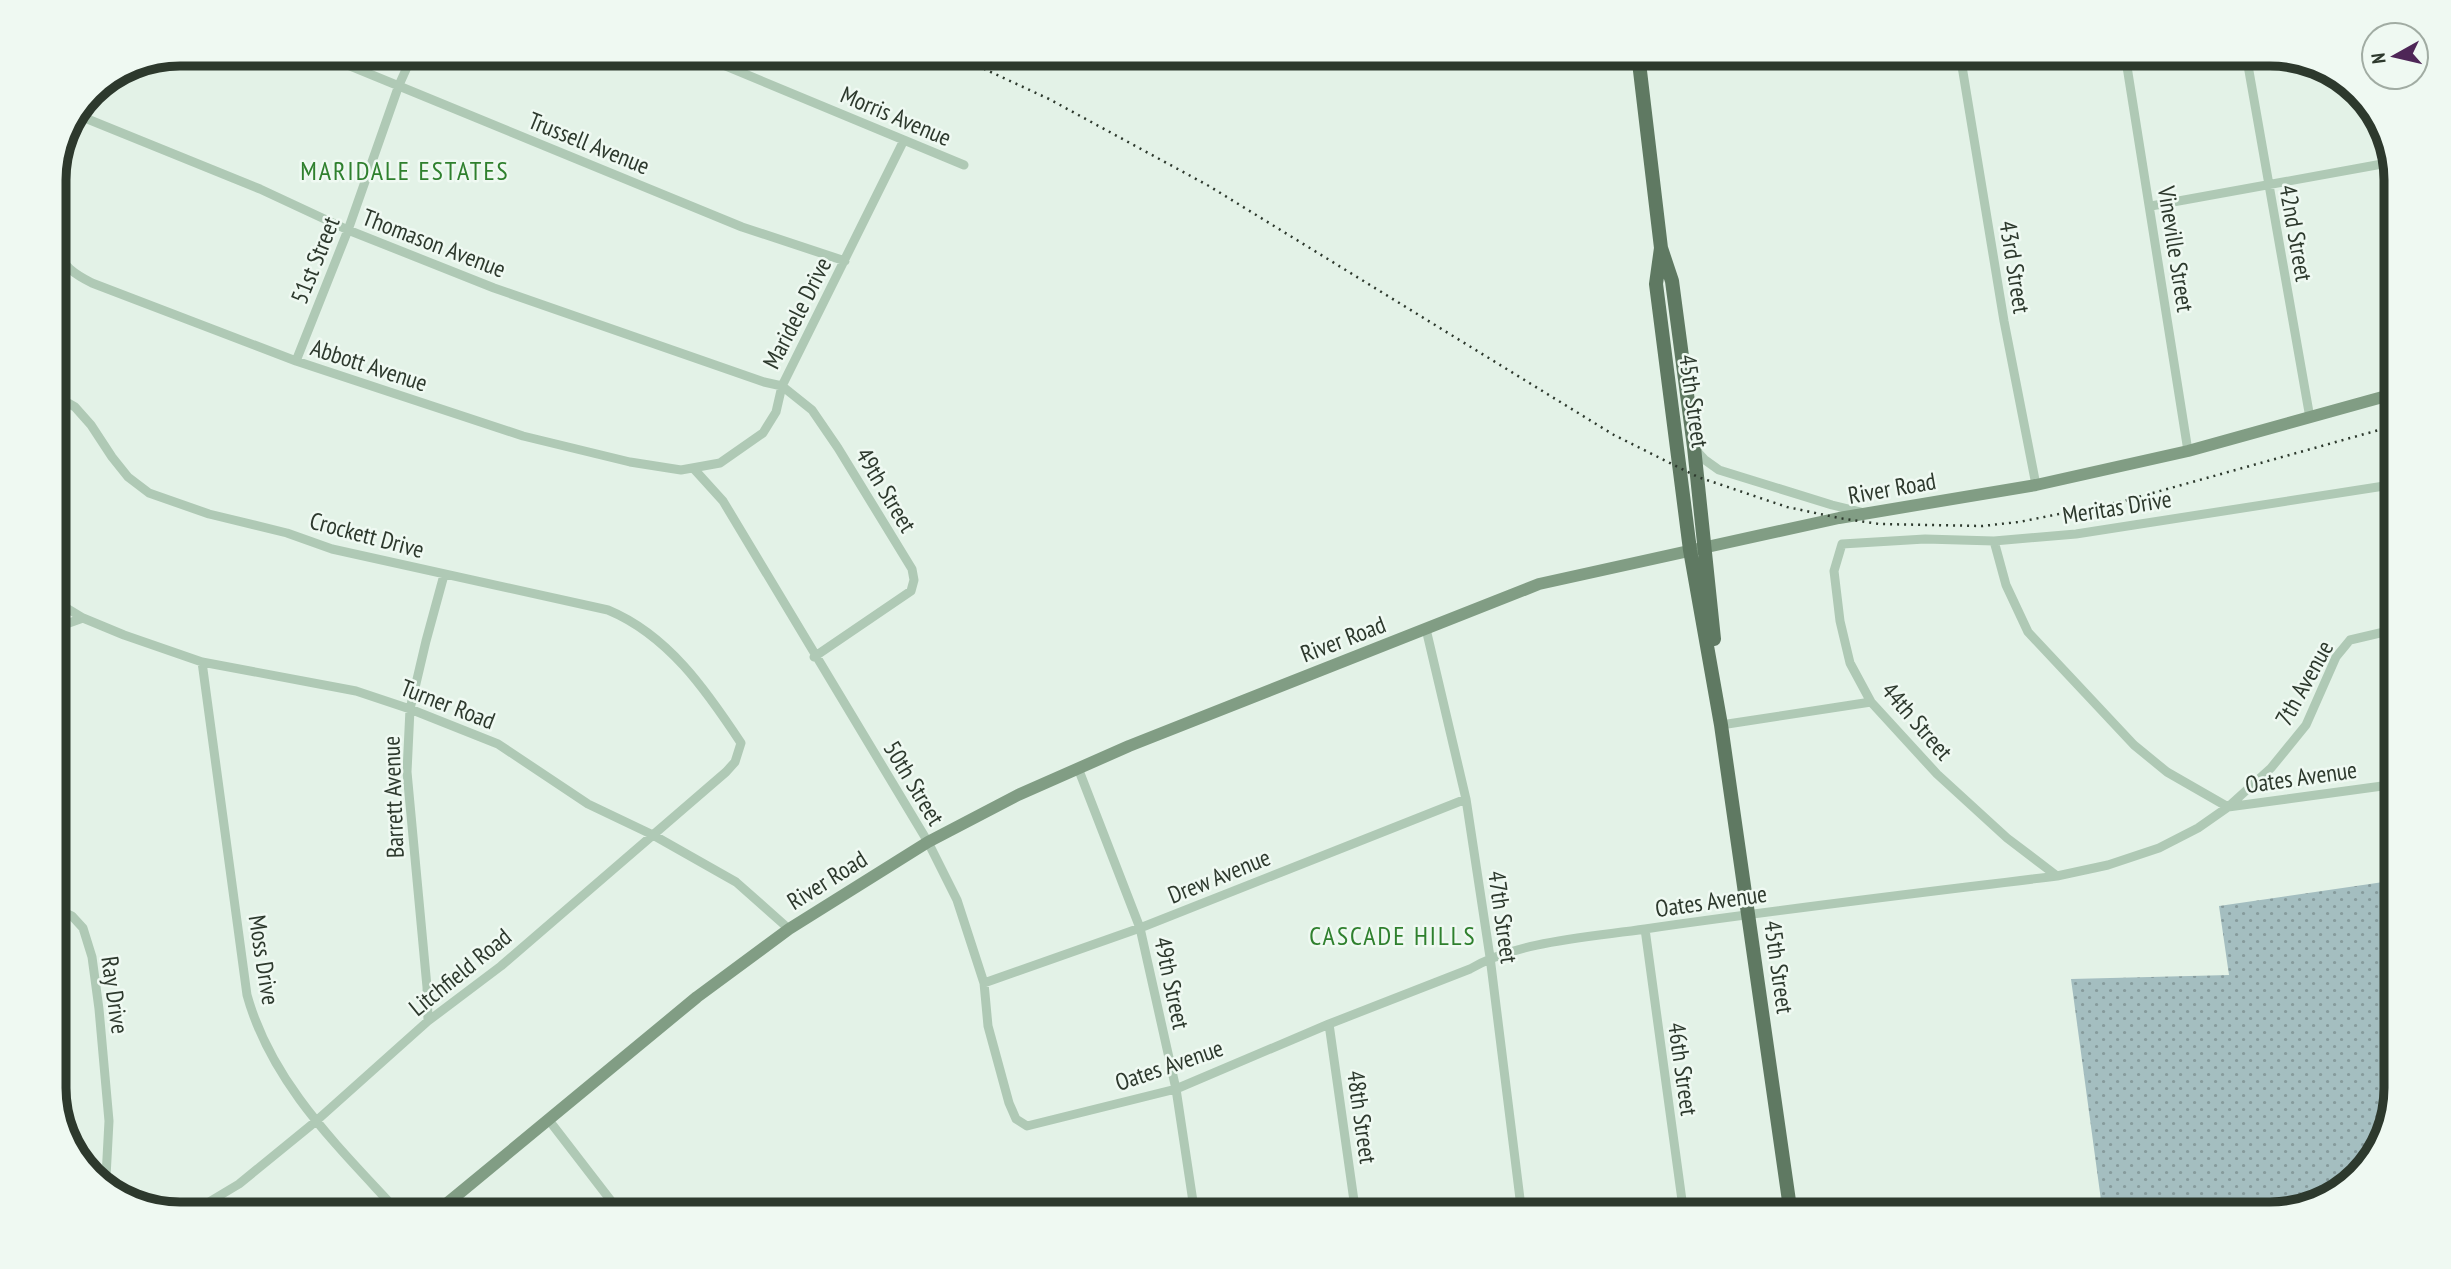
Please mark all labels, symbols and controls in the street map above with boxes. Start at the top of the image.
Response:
north arrow [2360,21,2430,91]
text: N [2366,52,2391,65]
street label: Morris Avenue [836,79,956,153]
street label: Trussell Avenue [524,105,654,181]
district label: MARIDALE ESTATES [300,154,510,187]
street label: 42nd Street [2272,182,2320,284]
street label: Vineville Street [2151,183,2201,314]
street label: Thomason Avenue [358,201,510,285]
street label: 51st Street [284,212,347,308]
street label: 43rd Street [1992,218,2038,316]
street label: Maridele Drive [756,252,838,374]
street label: Abbott Avenue [307,332,431,398]
street label: 45th Street [1672,353,1716,450]
street label: 49th Street [849,442,924,538]
street label: River Road [1846,465,1938,511]
street label: Meritas Drive [2060,483,2174,531]
street label: Crockett Drive [306,505,428,565]
street label: River Road [1296,609,1390,669]
street label: 7th Avenue [2268,635,2340,731]
street label: Turner Road [396,672,500,736]
street label: 44th Street [1875,676,1960,767]
street label: Barrett Avenue [375,735,411,859]
street label: 50th Street [877,735,952,831]
street label: Oates Avenue [2243,754,2359,800]
street label: Drew Avenue [1163,841,1275,911]
street label: River Road [781,843,873,917]
street label: 47th Street [1481,869,1525,966]
street label: Oates Avenue [1653,878,1769,924]
street label: Moss Drive [242,913,286,1007]
district label: CASCADE HILLS [1309,919,1477,952]
street label: 45th Street [1757,919,1801,1016]
street label: Litchfield Road [402,921,518,1023]
street label: 49th Street [1147,934,1197,1032]
street label: Ray Drive [94,954,136,1036]
street label: 46th Street [1661,1021,1705,1118]
street label: Oates Avenue [1111,1032,1227,1098]
street label: 48th Street [1340,1069,1384,1166]

